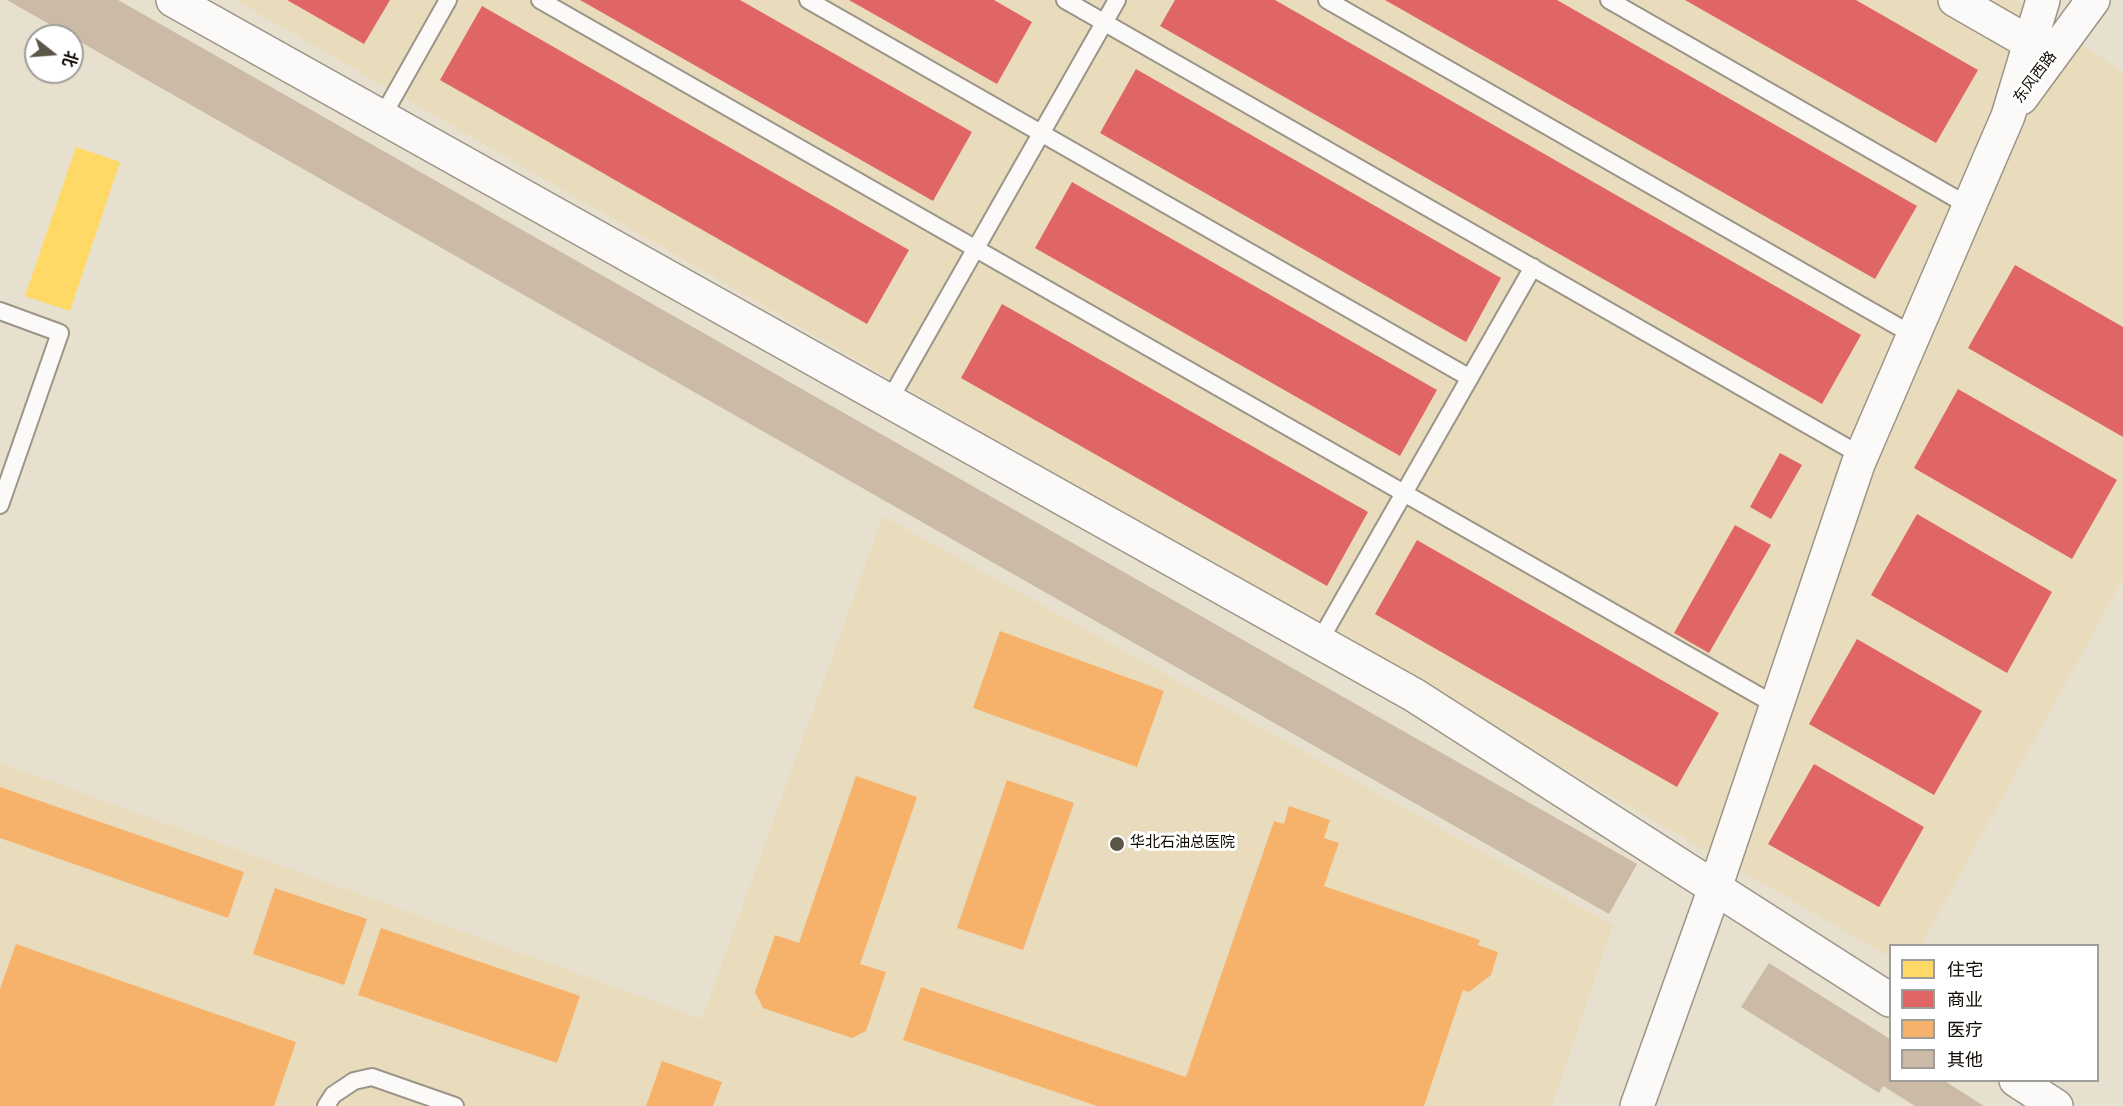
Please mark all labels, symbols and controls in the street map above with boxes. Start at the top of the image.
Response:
north arrow [24,24,84,84]
text: 北 [56,48,82,70]
street label: 东风西路 [2011,49,2061,107]
marker: 华北石油总医院 [1108,835,1126,853]
place label: 华北石油总医院 [1130,835,1235,853]
legend [1889,944,2099,1082]
text: 住宅 [1947,958,1983,983]
text: 商业 [1947,988,1983,1013]
text: 医疗 [1947,1018,1983,1043]
text: 其他 [1947,1048,1983,1073]

